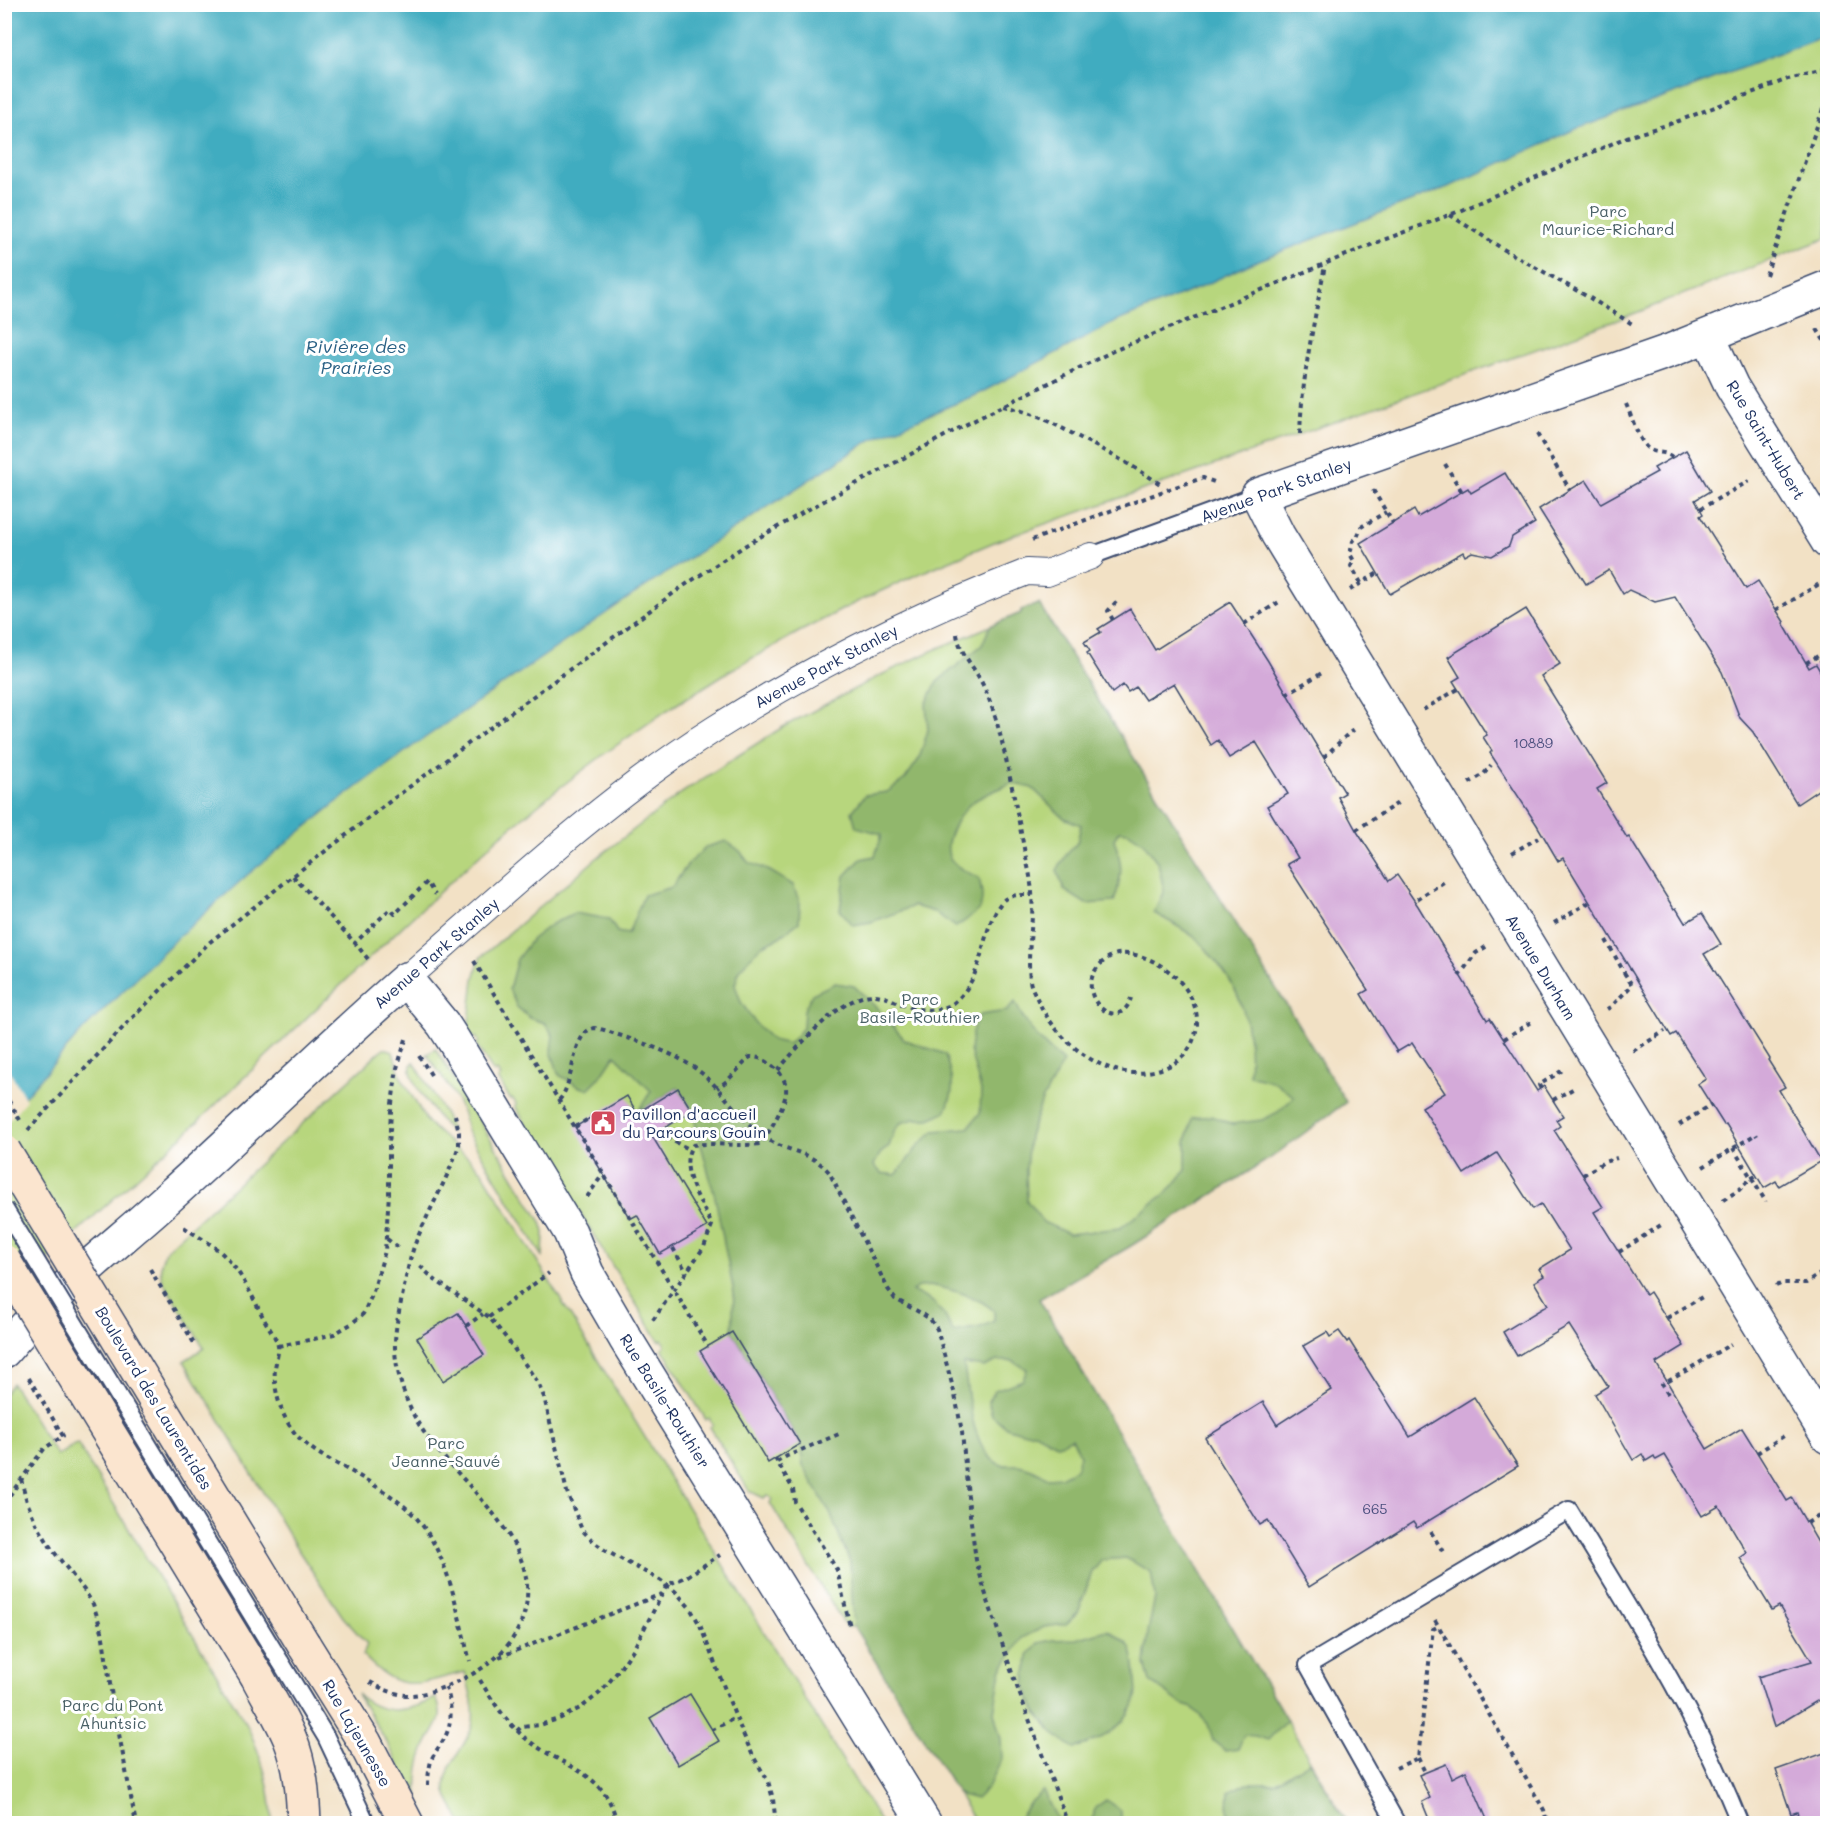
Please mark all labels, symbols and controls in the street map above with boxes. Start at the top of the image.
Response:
park label: Parc Maurice-Richard [1542,200,1674,239]
water label: Rivière des Prairies [306,334,406,379]
street label: Rue Saint-Hubert [1722,376,1810,503]
street label: Avenue Park Stanley [1198,452,1354,527]
street label: Avenue Park Stanley [751,619,901,712]
house number: 10889 [1513,733,1553,752]
street label: Avenue Park Stanley [369,893,503,1013]
street label: Avenue Durham [1502,910,1581,1024]
park label: Parc Basile-Routhier [860,988,980,1027]
place label: Pavillon d'accueil du Parcours Gouin [622,1103,766,1142]
public building icon: Pavillon d'accueil du Parcours Gouin [588,1108,618,1138]
street label: Boulevard des Laurentides [91,1302,218,1493]
street label: Rue Basile-Routhier [616,1330,715,1472]
park label: Parc Jeanne-Sauvé [392,1432,500,1471]
house number: 665 [1362,1499,1388,1518]
street label: Rue Lajeunesse [318,1675,397,1790]
park label: Parc du Pont Ahuntsic [62,1694,164,1733]

